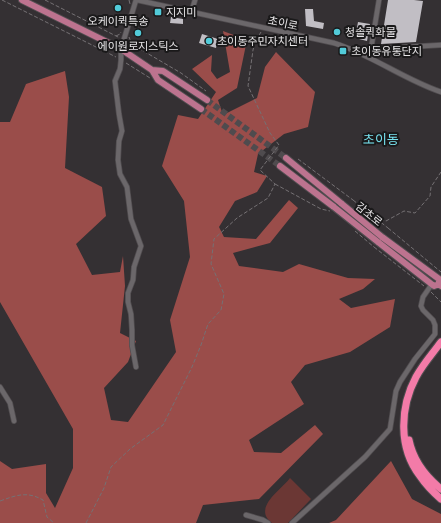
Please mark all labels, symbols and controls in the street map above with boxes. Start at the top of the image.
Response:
marker: 오케이퀵특송 [113,3,123,13]
place label: 지지미 [166,5,196,20]
marker: 지지미 [153,7,163,17]
street label: 초이로 [266,13,299,34]
place label: 오케이퀵특송 [88,14,148,29]
place label: 청솔퀵화물 [345,25,396,40]
marker: 청솔퀵화물 [332,27,342,37]
marker: 에이원로지스틱스 [133,28,143,38]
place label: 초이동주민자치센터 [217,34,308,49]
marker: 초이동주민자치센터 [204,36,214,46]
place label: 에이원로지스틱스 [98,39,178,54]
place label: 초이동유통단지 [351,44,422,59]
marker: 초이동유통단지 [338,46,348,56]
district label: 초이동 [363,131,399,149]
street label: 감초로 [352,199,385,230]

